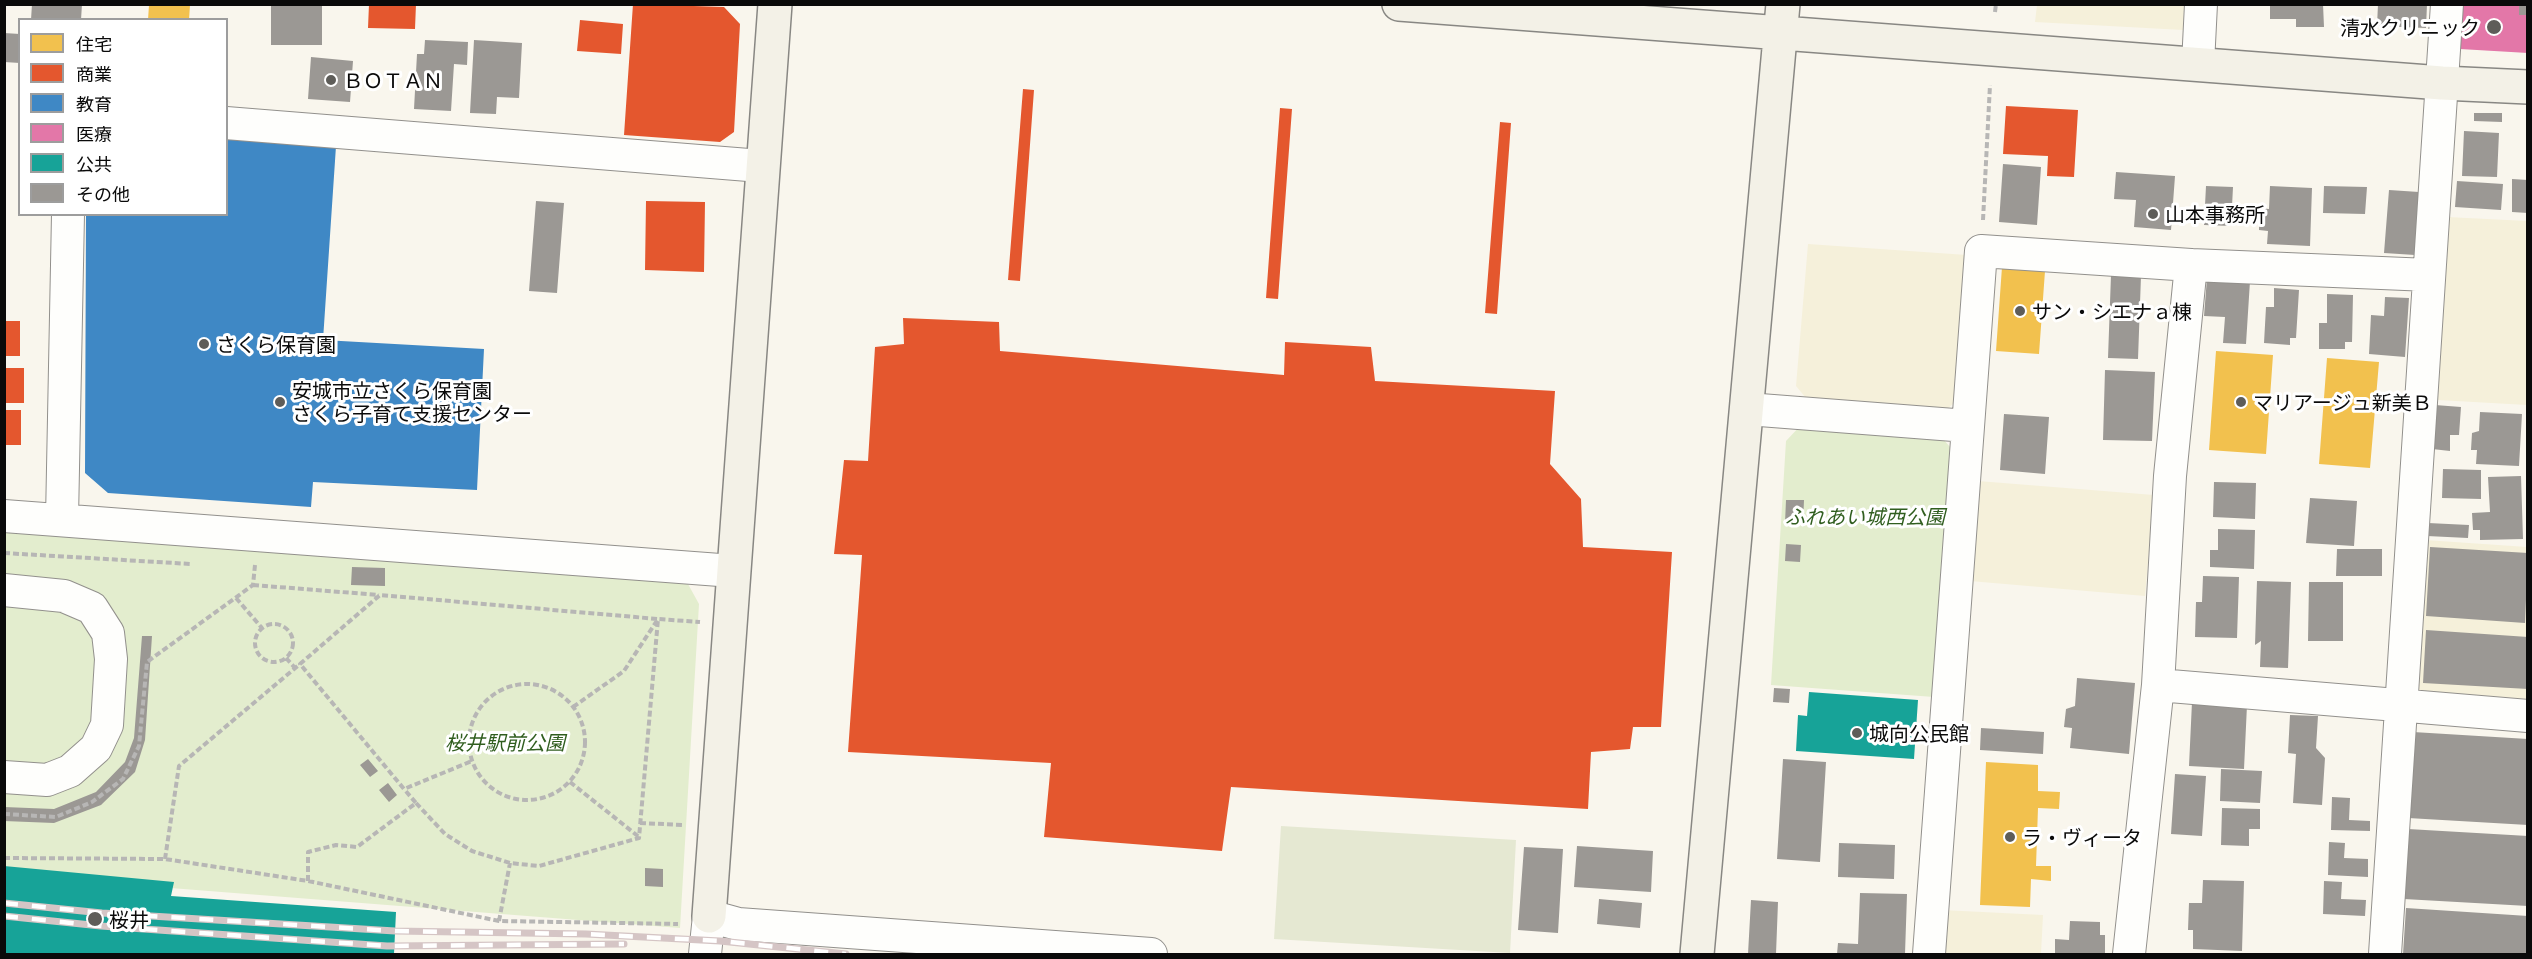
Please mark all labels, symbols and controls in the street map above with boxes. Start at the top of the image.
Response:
place label: 清水クリニック [2340,15,2480,39]
legend [18,18,228,216]
marker: 清水クリニック [2485,18,2503,36]
text: 住宅 [76,30,112,56]
text: 商業 [76,60,112,86]
place label: ＢＯＴＡＮ [343,68,443,92]
marker: ＢＯＴＡＮ [324,73,338,87]
text: 教育 [76,90,112,116]
text: 医療 [76,120,112,146]
text: 公共 [76,150,112,176]
text: その他 [76,180,130,206]
place label: 山本事務所 [2165,202,2265,226]
marker: 山本事務所 [2146,207,2160,221]
place label: サン・シエナａ棟 [2032,299,2192,323]
marker: サン・シエナａ棟 [2013,304,2027,318]
place label: さくら保育園 [216,332,336,356]
marker: さくら保育園 [197,337,211,351]
place label: 安城市立さくら保育園 さくら子育て支援センター [292,378,532,425]
place label: マリアージュ新美Ｂ [2253,390,2432,414]
marker: 安城市立さくら保育園 さくら子育て支援センター [273,395,287,409]
marker: マリアージュ新美Ｂ [2234,395,2248,409]
park label: ふれあい城西公園 [1785,504,1945,528]
place label: 城向公民館 [1869,721,1969,745]
marker: 城向公民館 [1850,726,1864,740]
park label: 桜井駅前公園 [445,730,565,754]
place label: ラ・ヴィータ [2022,825,2142,849]
marker: ラ・ヴィータ [2003,830,2017,844]
place label: 桜井 [109,907,149,931]
marker: 桜井 [86,910,104,928]

